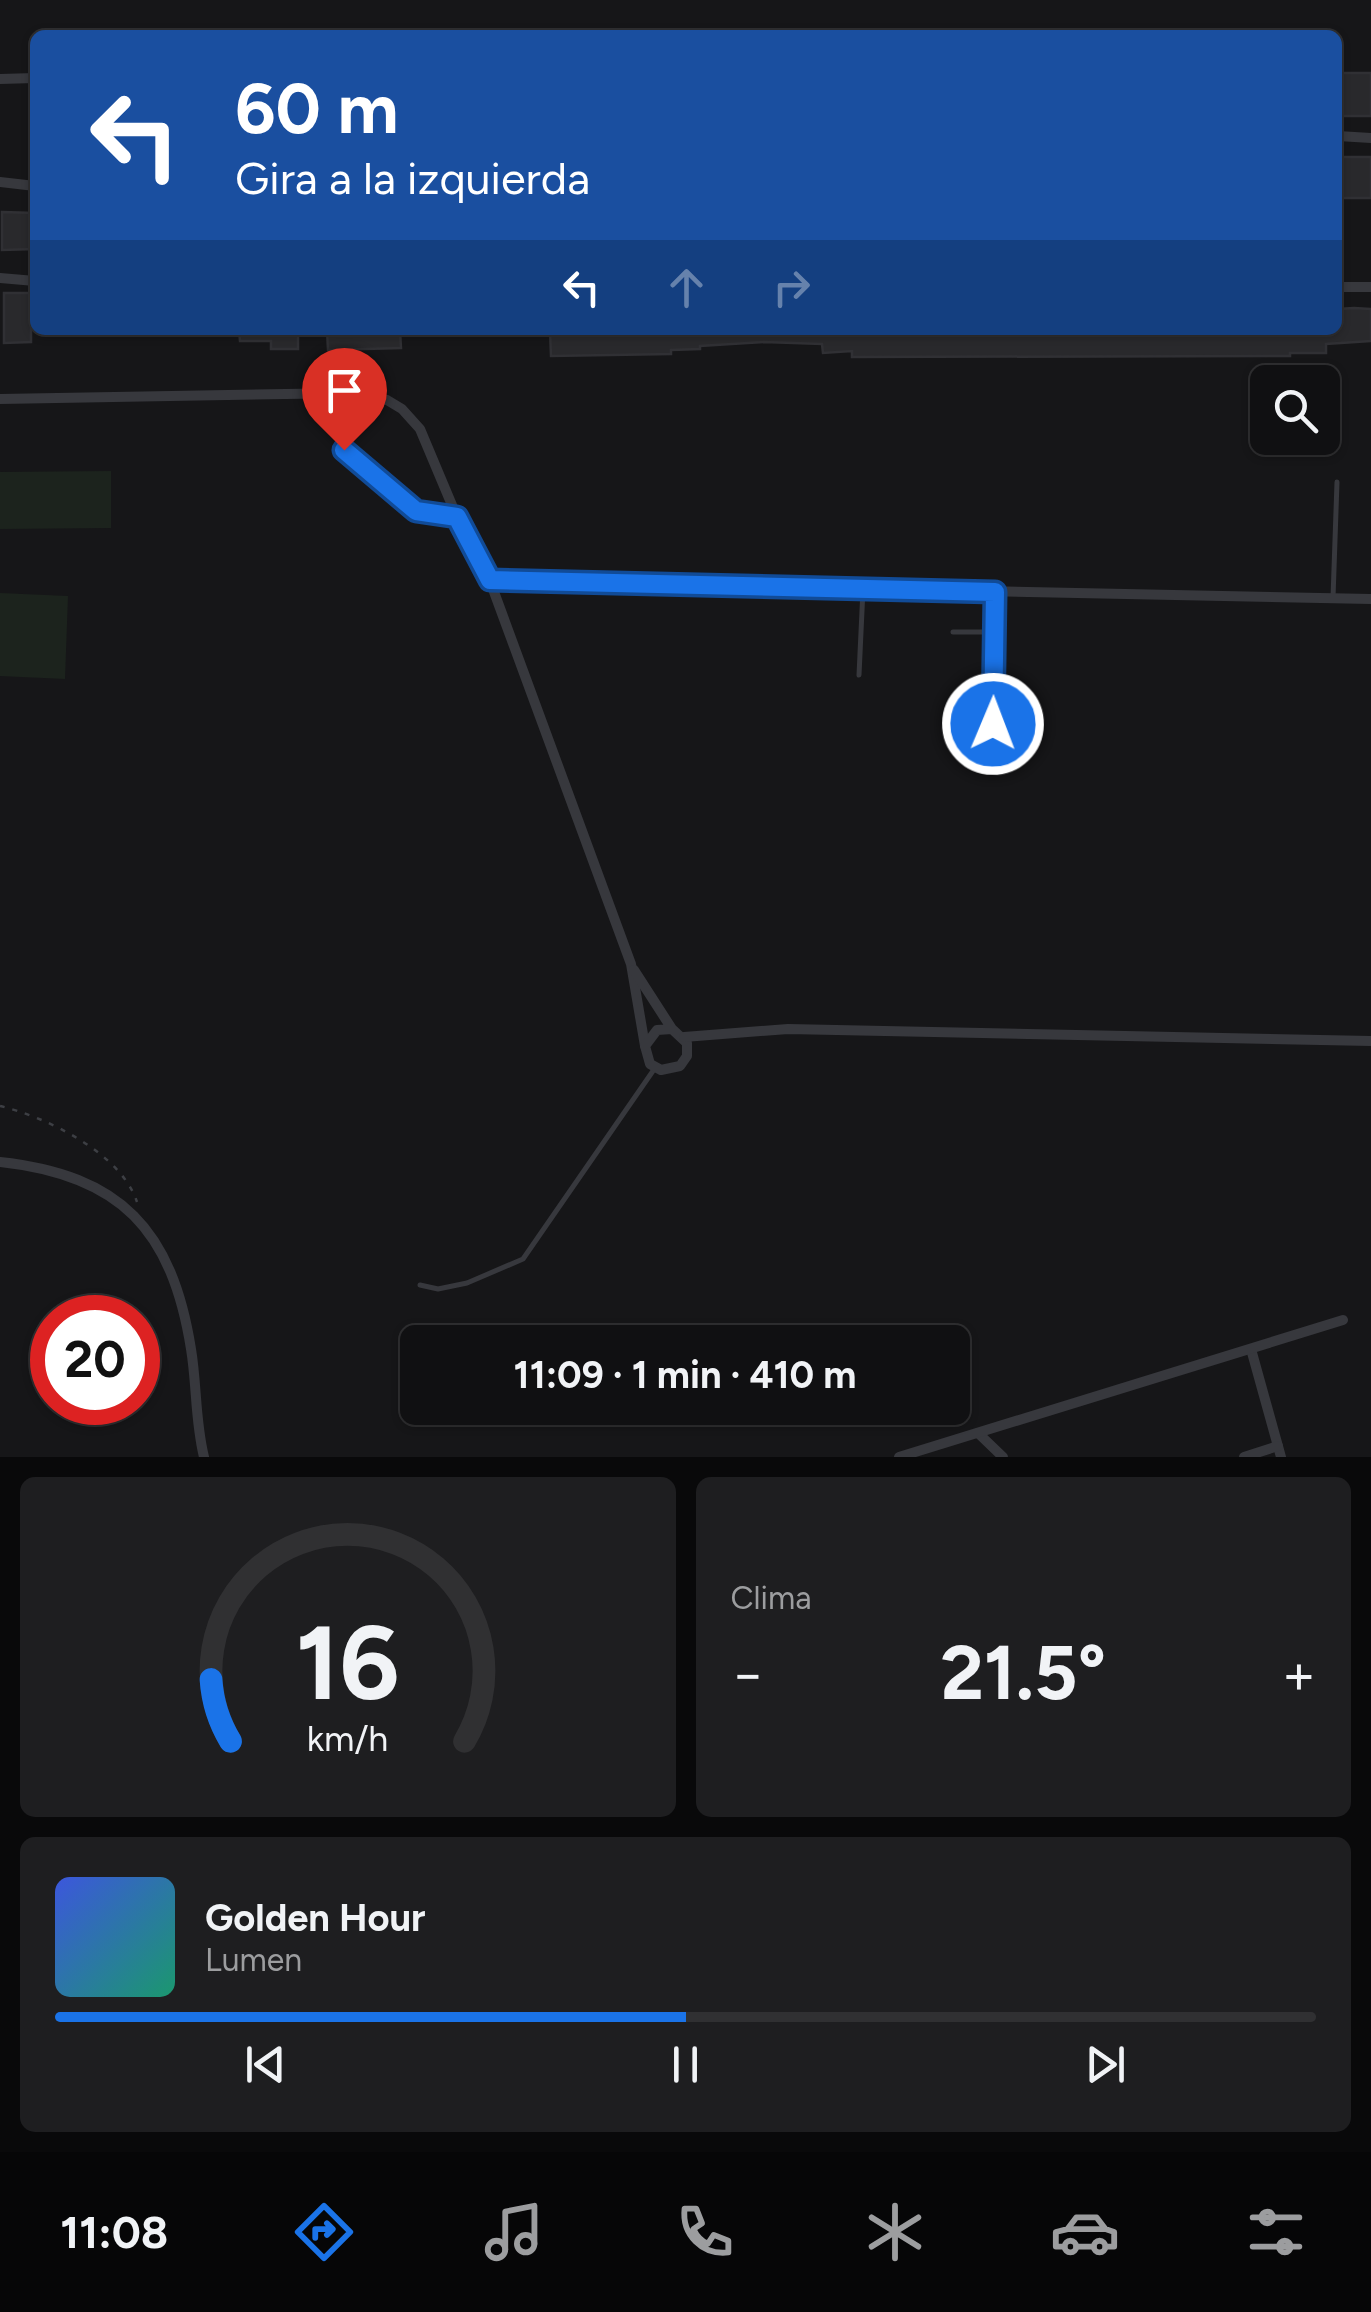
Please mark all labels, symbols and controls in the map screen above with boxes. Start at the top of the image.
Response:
text: 60 m [235,66,399,151]
icon: left [70,70,200,200]
text: Gira a la izquierda [235,151,590,205]
icon: left [554,260,609,315]
icon: ahead [659,260,714,315]
icon: right [764,260,819,315]
pin [302,348,387,451]
icon: arrive [317,363,372,418]
map controls [1250,365,1340,455]
button: search [1250,365,1340,455]
position arrow [941,672,1045,776]
speed limit sign: 20 [30,1295,160,1425]
text: 11:09 · 1 min · 410 m [514,1352,856,1398]
text: Clima [731,1579,812,1617]
text: 16 [296,1600,400,1725]
text: 21.5° [940,1628,1106,1718]
text: − [731,1641,765,1707]
text: + [1282,1641,1316,1707]
text: km/h [307,1717,389,1760]
text: Golden Hour [205,1895,426,1941]
text: Lumen [205,1941,302,1979]
icon: previous [238,2037,293,2092]
icon: pause [658,2037,713,2092]
icon: next [1078,2037,1133,2092]
icon: directions [289,2197,359,2267]
icon: music [479,2197,549,2267]
icon: phone [670,2197,740,2267]
icon: climate [860,2197,930,2267]
icon: car [1050,2197,1120,2267]
icon: filters [1241,2197,1311,2267]
text: 11:08 [60,2205,168,2259]

